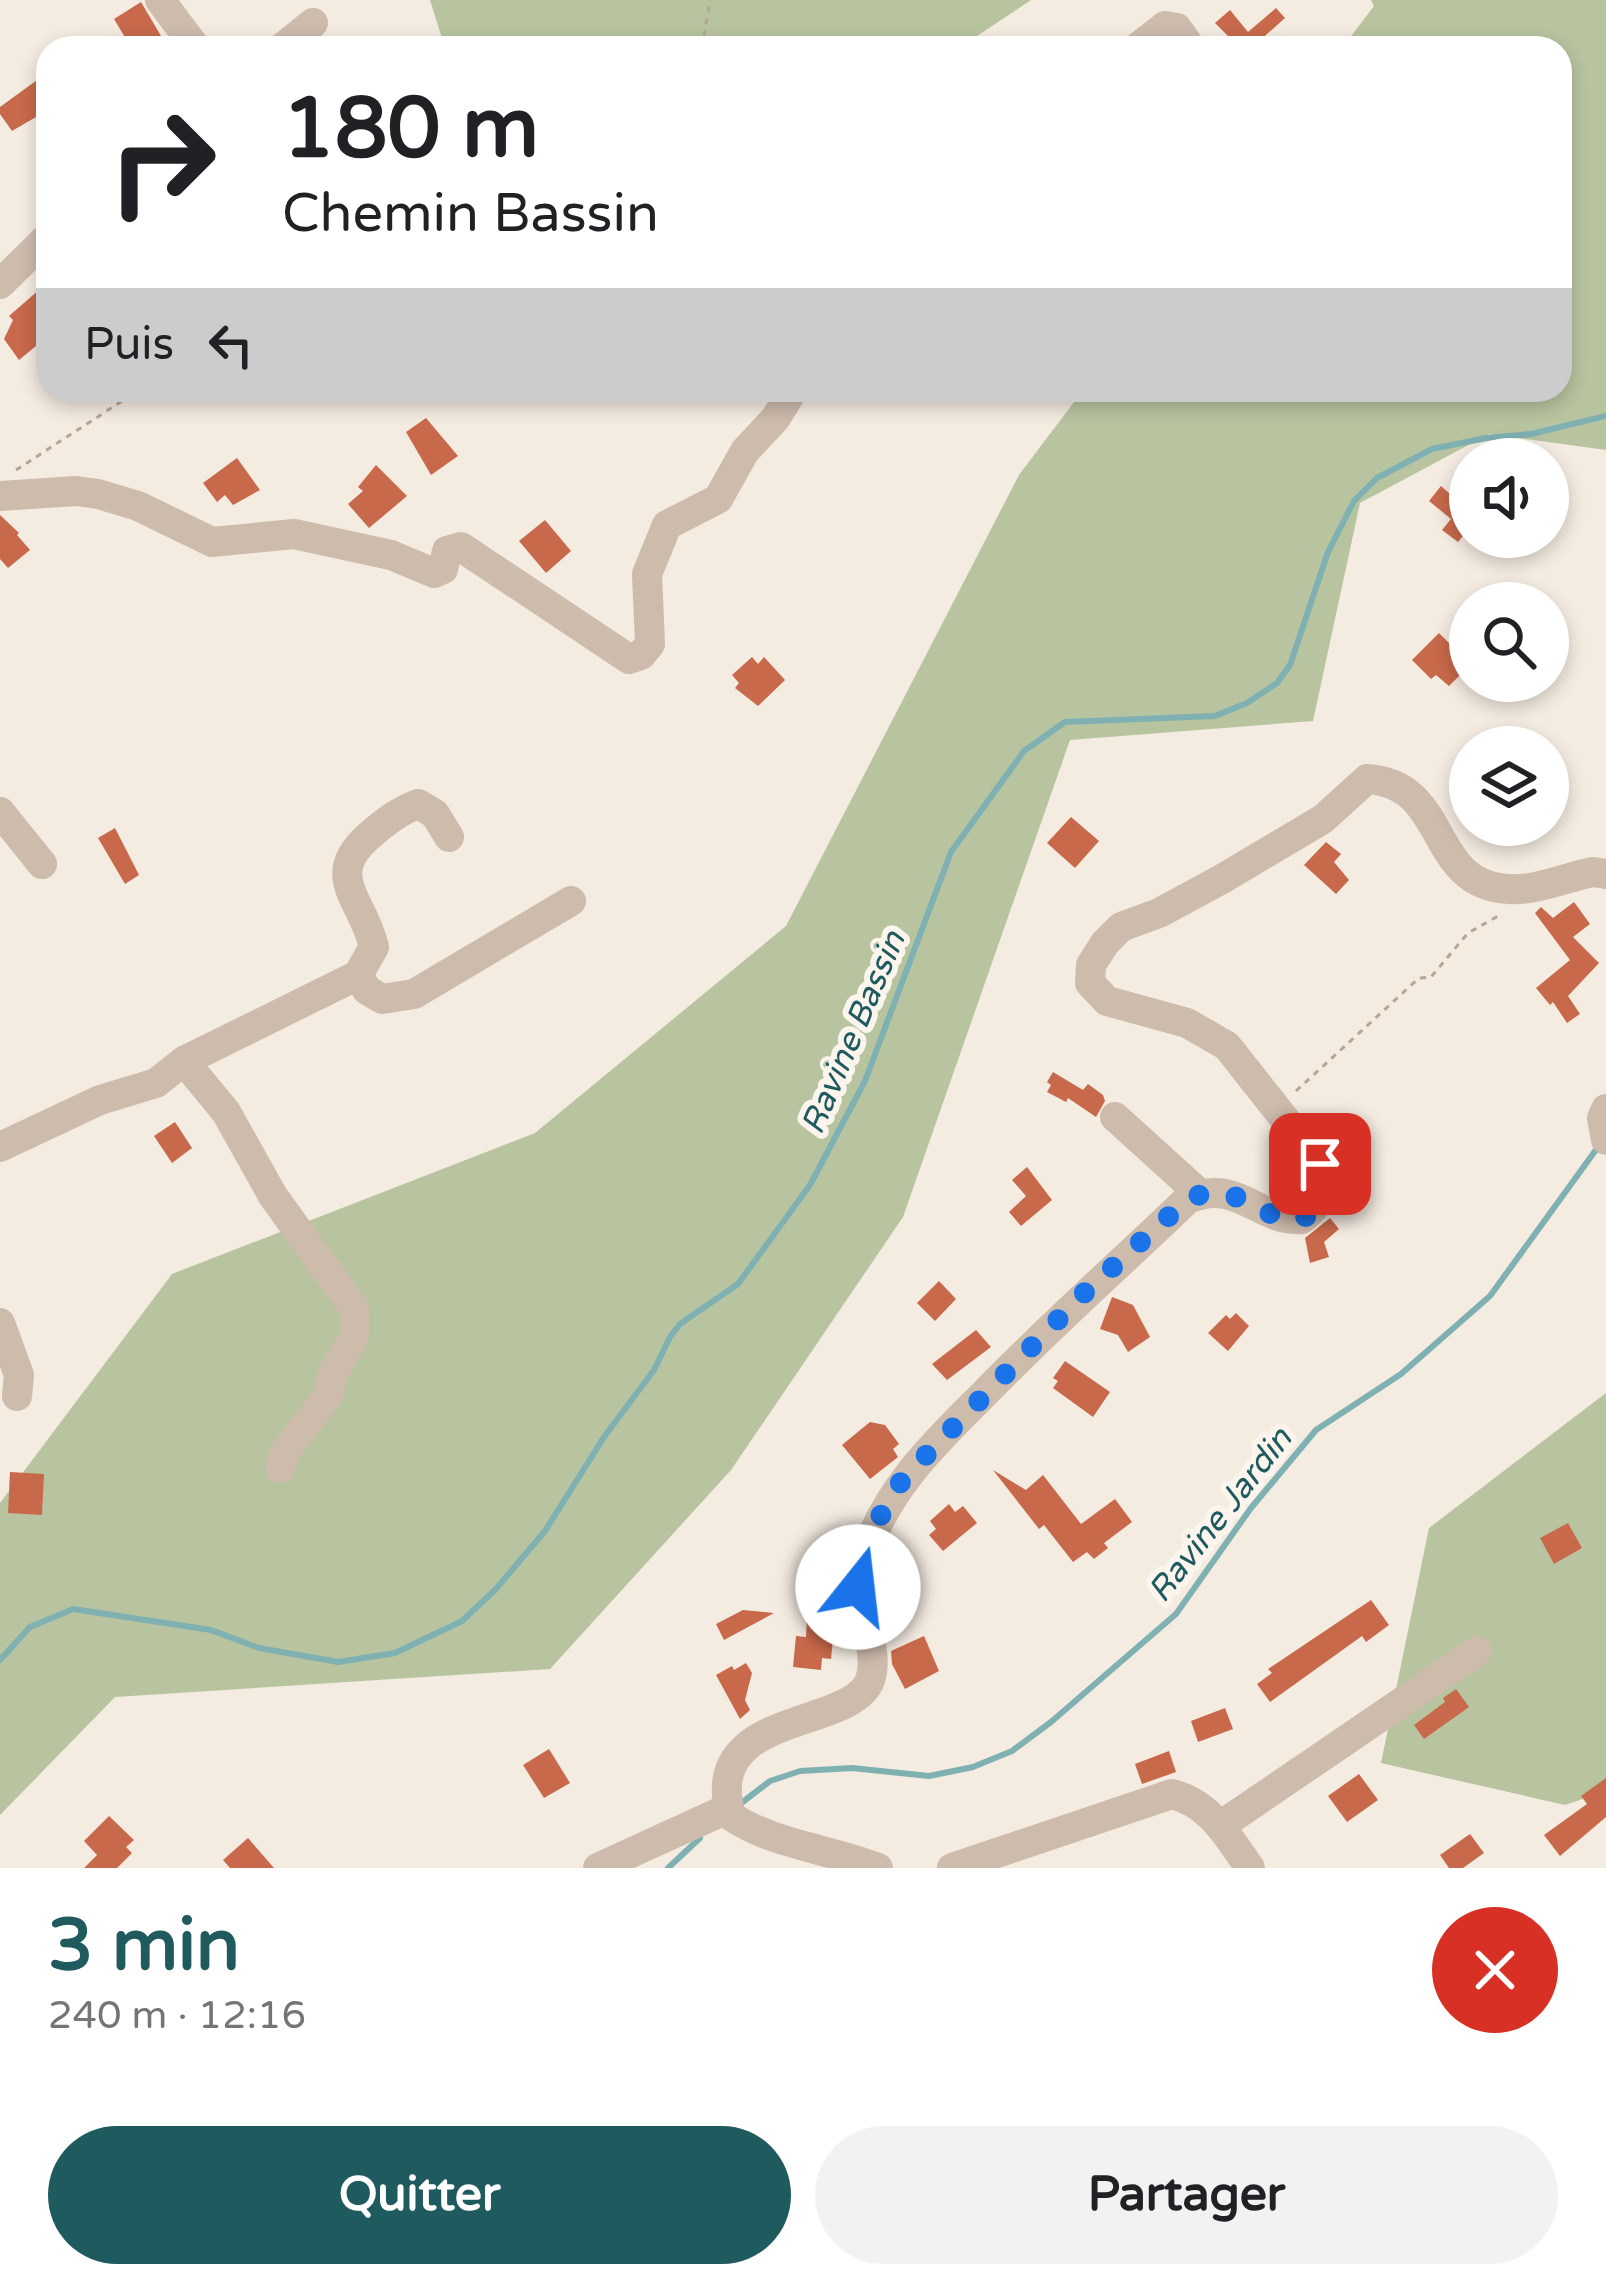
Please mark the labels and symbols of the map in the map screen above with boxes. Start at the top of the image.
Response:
water label: Ravine Bassin [793,925,914,1140]
pin [1269,1113,1371,1215]
water label: Ravine Jardin [1140,1419,1301,1610]
position arrow [795,1524,921,1650]

